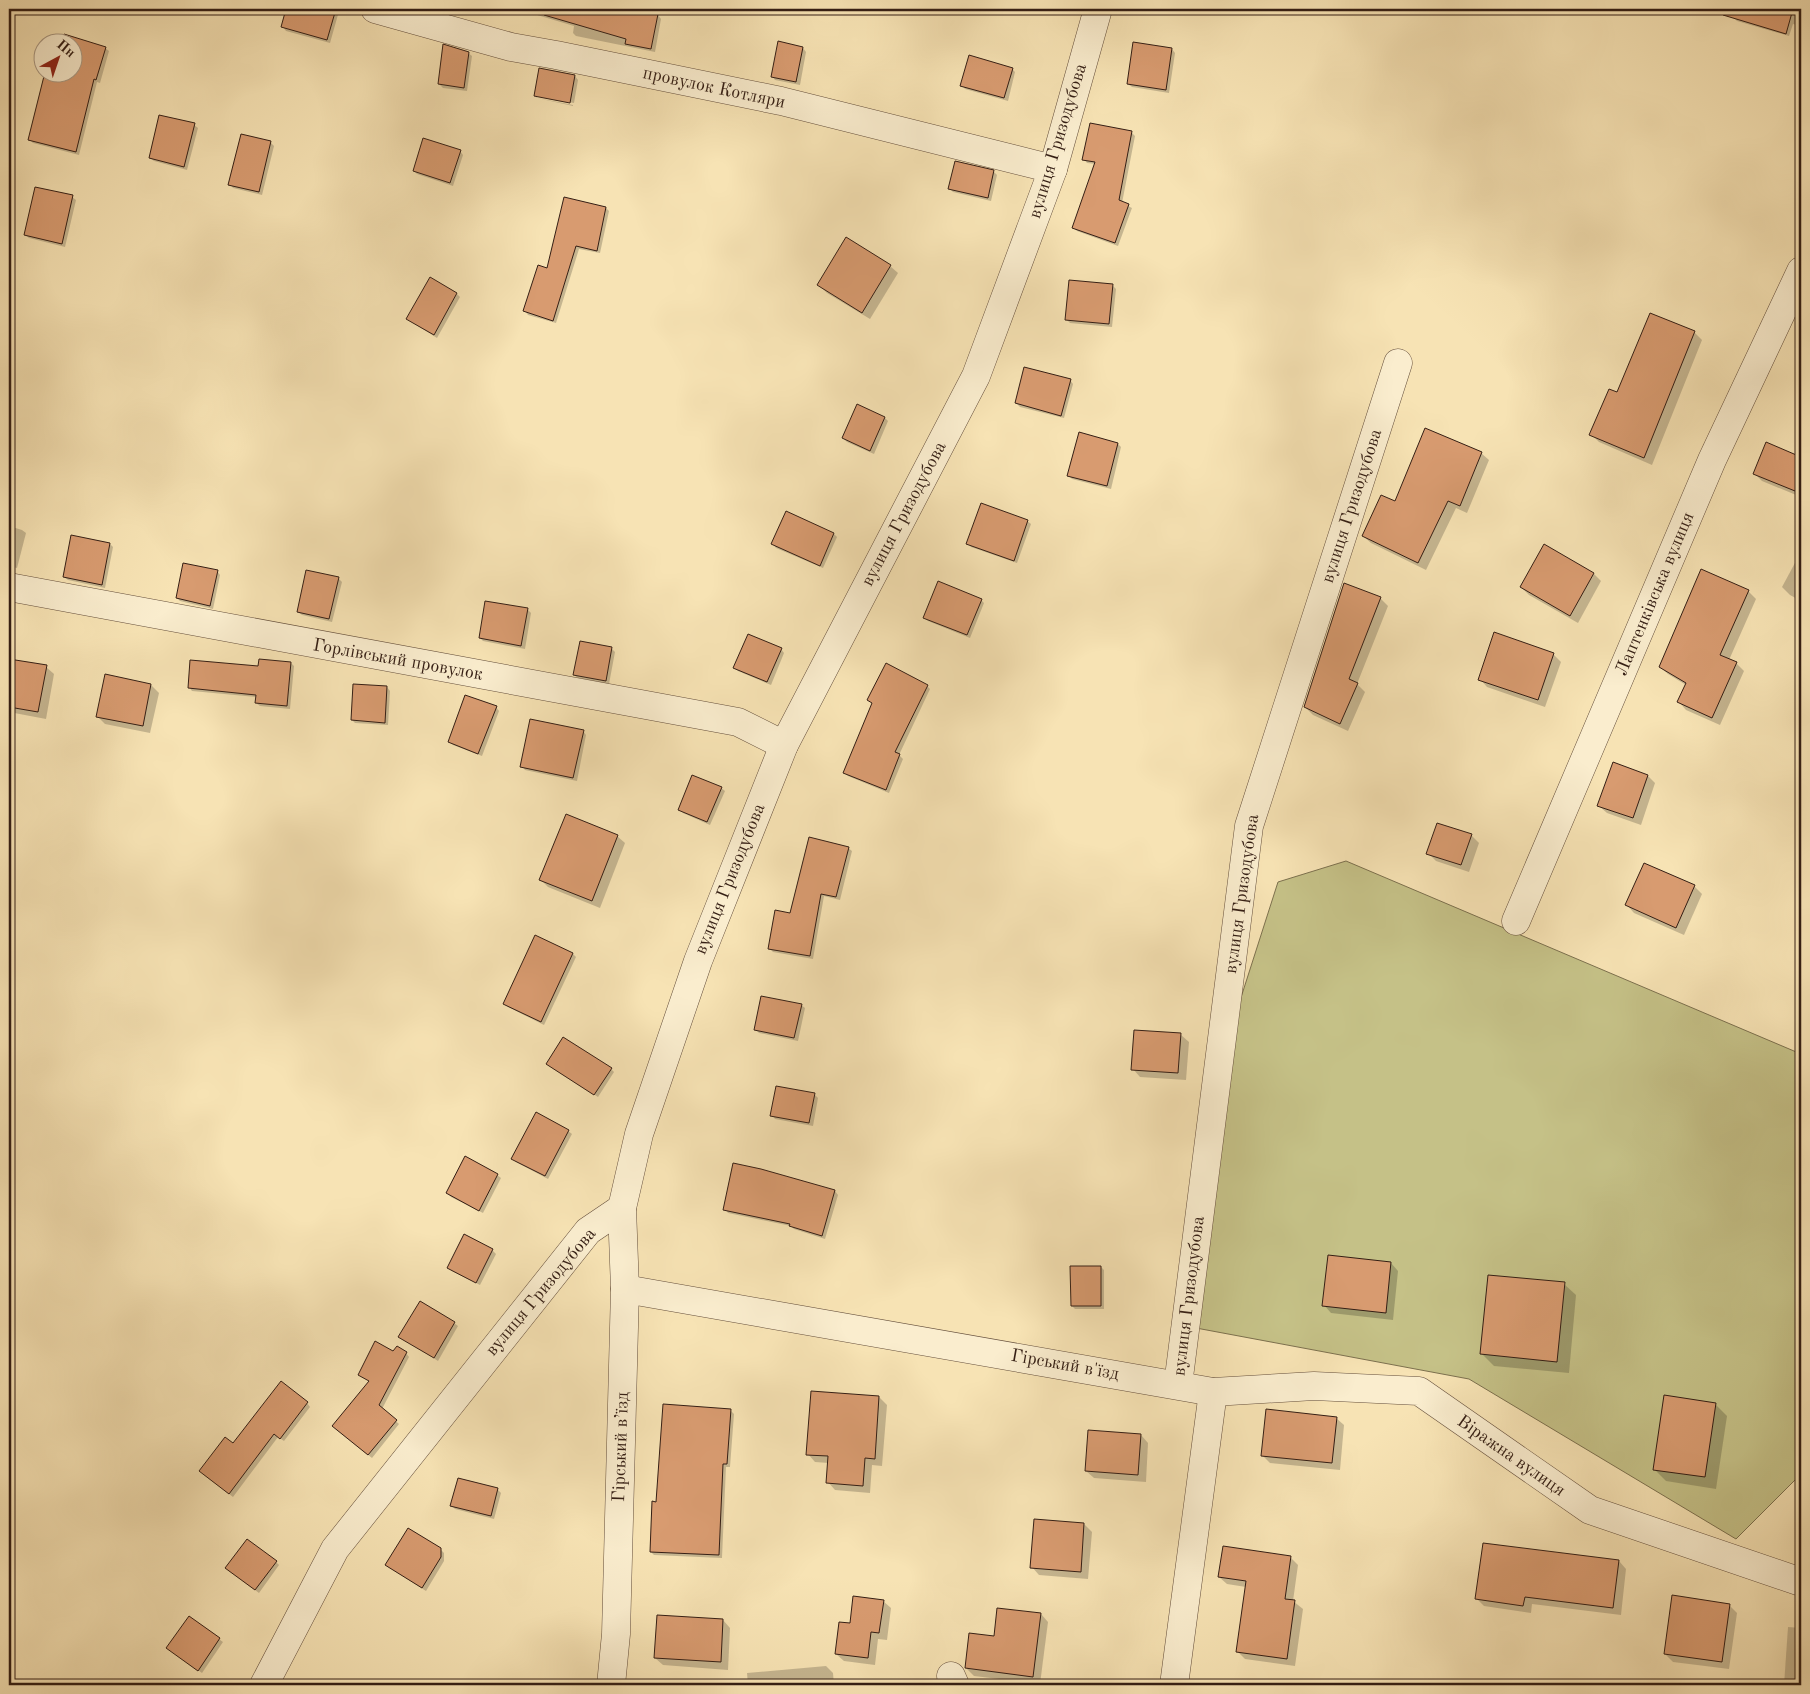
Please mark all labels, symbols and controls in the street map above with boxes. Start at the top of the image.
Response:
north arrow [32,32,82,82]
text: Пн [54,37,78,60]
street label: вулиця Гризодубова [1026,61,1090,221]
street label: провулок Котляри [641,64,787,112]
street label: вулиця Гризодубова [1319,427,1385,585]
street label: вулиця Гризодубова [858,439,950,589]
street label: Лаптенківська вулиця [1612,510,1698,678]
street label: Горлівський провулок [312,636,484,684]
street label: вулиця Гризодубова [692,801,769,957]
street label: вулиця Гризодубова [1222,813,1262,975]
street label: вулиця Гризодубова [1170,1215,1208,1377]
street label: вулиця Гризодубова [482,1225,600,1359]
street label: Гірський в'їзд [1010,1347,1121,1383]
street label: Гірський в’їзд [610,1392,632,1502]
street label: Віражна вулиця [1454,1412,1568,1500]

